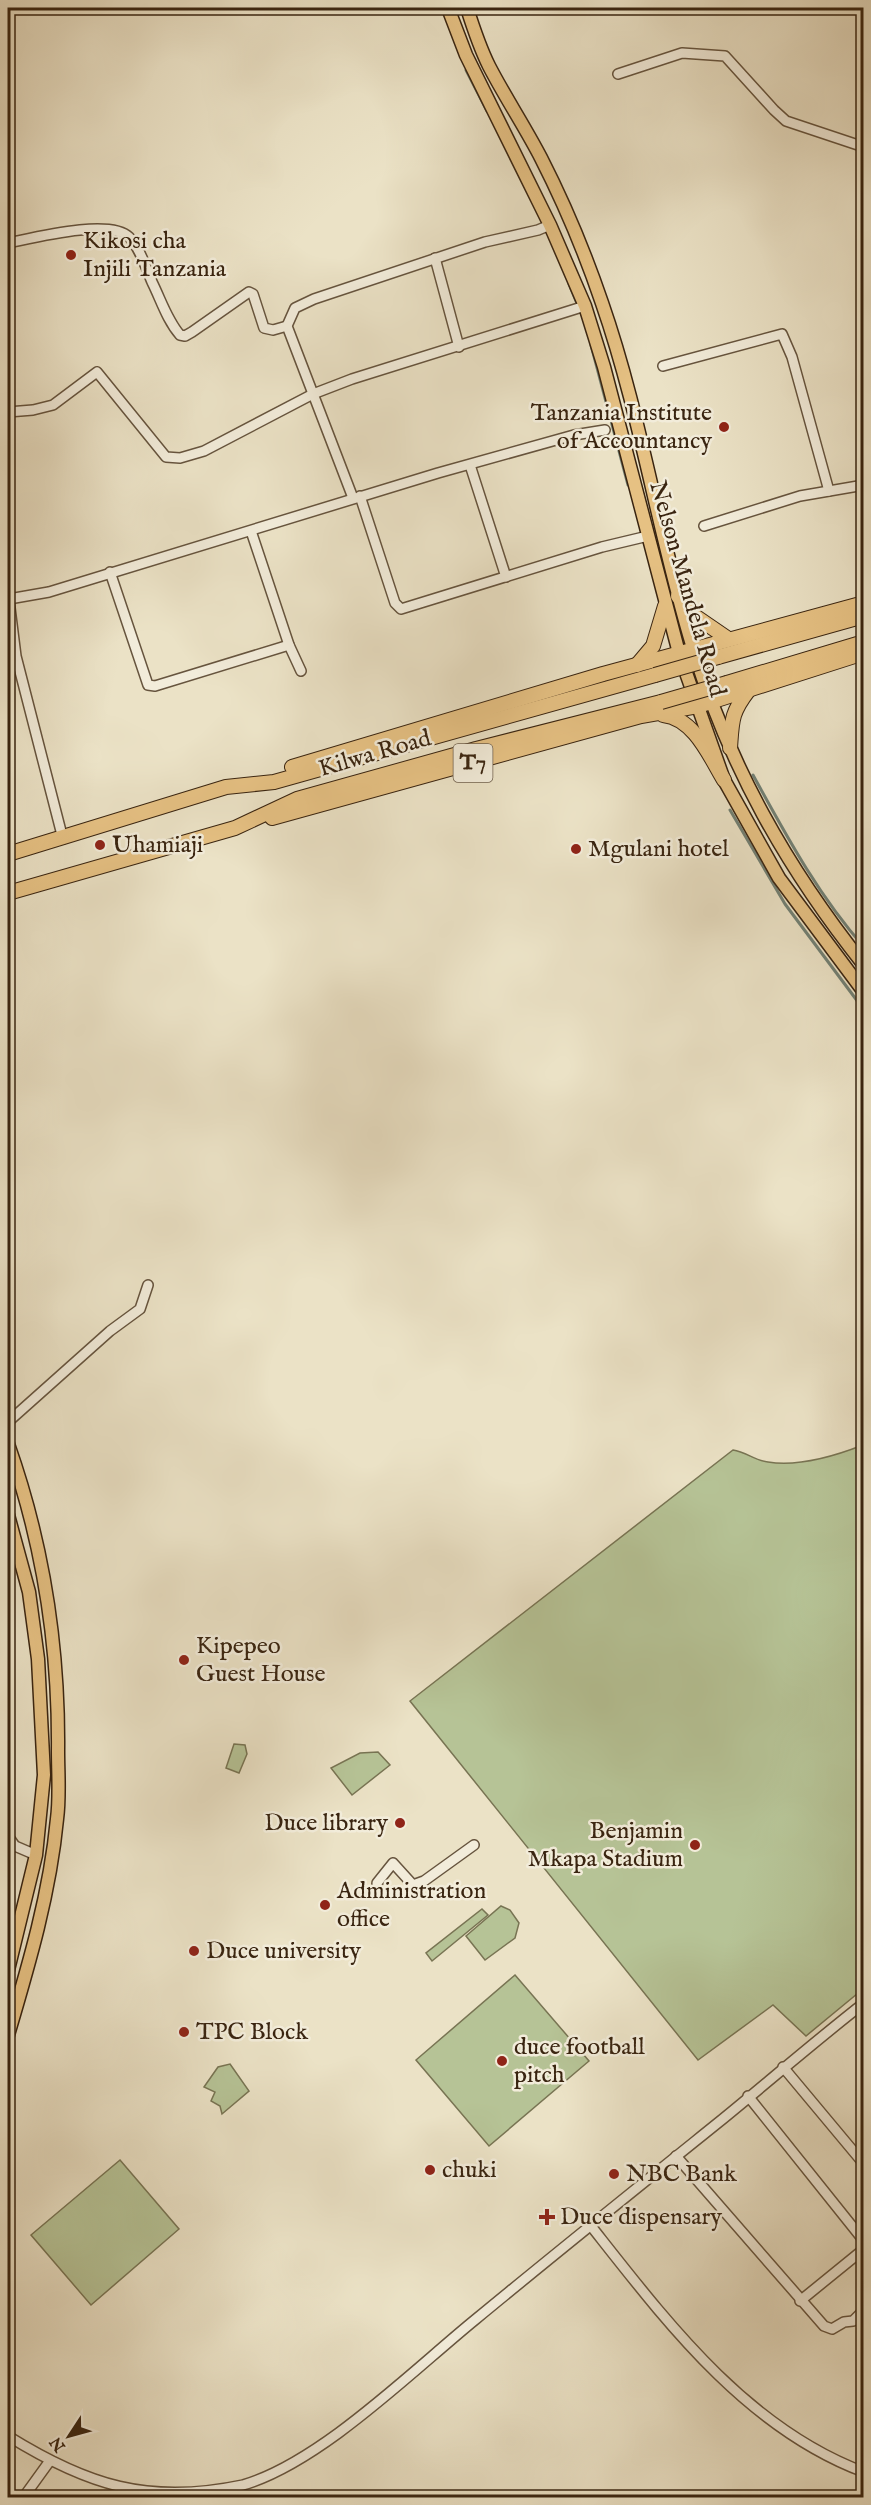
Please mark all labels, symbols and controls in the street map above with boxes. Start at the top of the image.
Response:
place label: Kikosi cha Injili Tanzania [83,226,227,285]
marker: Kikosi cha Injili Tanzania [64,248,78,262]
place label: Tanzania Institute of Accountancy [531,398,712,457]
marker: Tanzania Institute of Accountancy [717,420,731,434]
street label: Nelson Mandela Road [641,478,733,701]
street label: Kilwa Road [315,723,435,785]
road number: T7 [454,744,492,782]
place label: Uhamiaji [112,830,203,861]
place label: Mgulani hotel [588,834,729,865]
marker: Uhamiaji [93,838,107,852]
marker: Mgulani hotel [569,842,583,856]
place label: Kipepeo Guest House [196,1631,325,1690]
marker: Kipepeo Guest House [177,1653,191,1667]
place label: Duce library [264,1808,388,1839]
marker: Duce library [393,1816,407,1830]
place label: Benjamin Mkapa Stadium [528,1816,683,1875]
marker: Benjamin Mkapa Stadium [688,1838,702,1852]
place label: Administration office [336,1876,486,1935]
marker: Administration office [318,1898,332,1912]
place label: Duce university [206,1936,361,1967]
marker: Duce university [187,1944,201,1958]
place label: TPC Block [196,2017,308,2048]
marker: TPC Block [177,2025,191,2039]
place label: duce football pitch [514,2032,645,2091]
marker: duce football pitch [495,2054,509,2068]
place label: chuki [442,2155,497,2186]
place label: NBC Bank [626,2159,737,2190]
marker: chuki [423,2163,437,2177]
marker: NBC Bank [607,2167,621,2181]
place label: Duce dispensary [560,2202,722,2233]
marker: Duce dispensary [538,2208,556,2226]
north arrow [39,2406,99,2466]
text: N [46,2432,71,2456]

